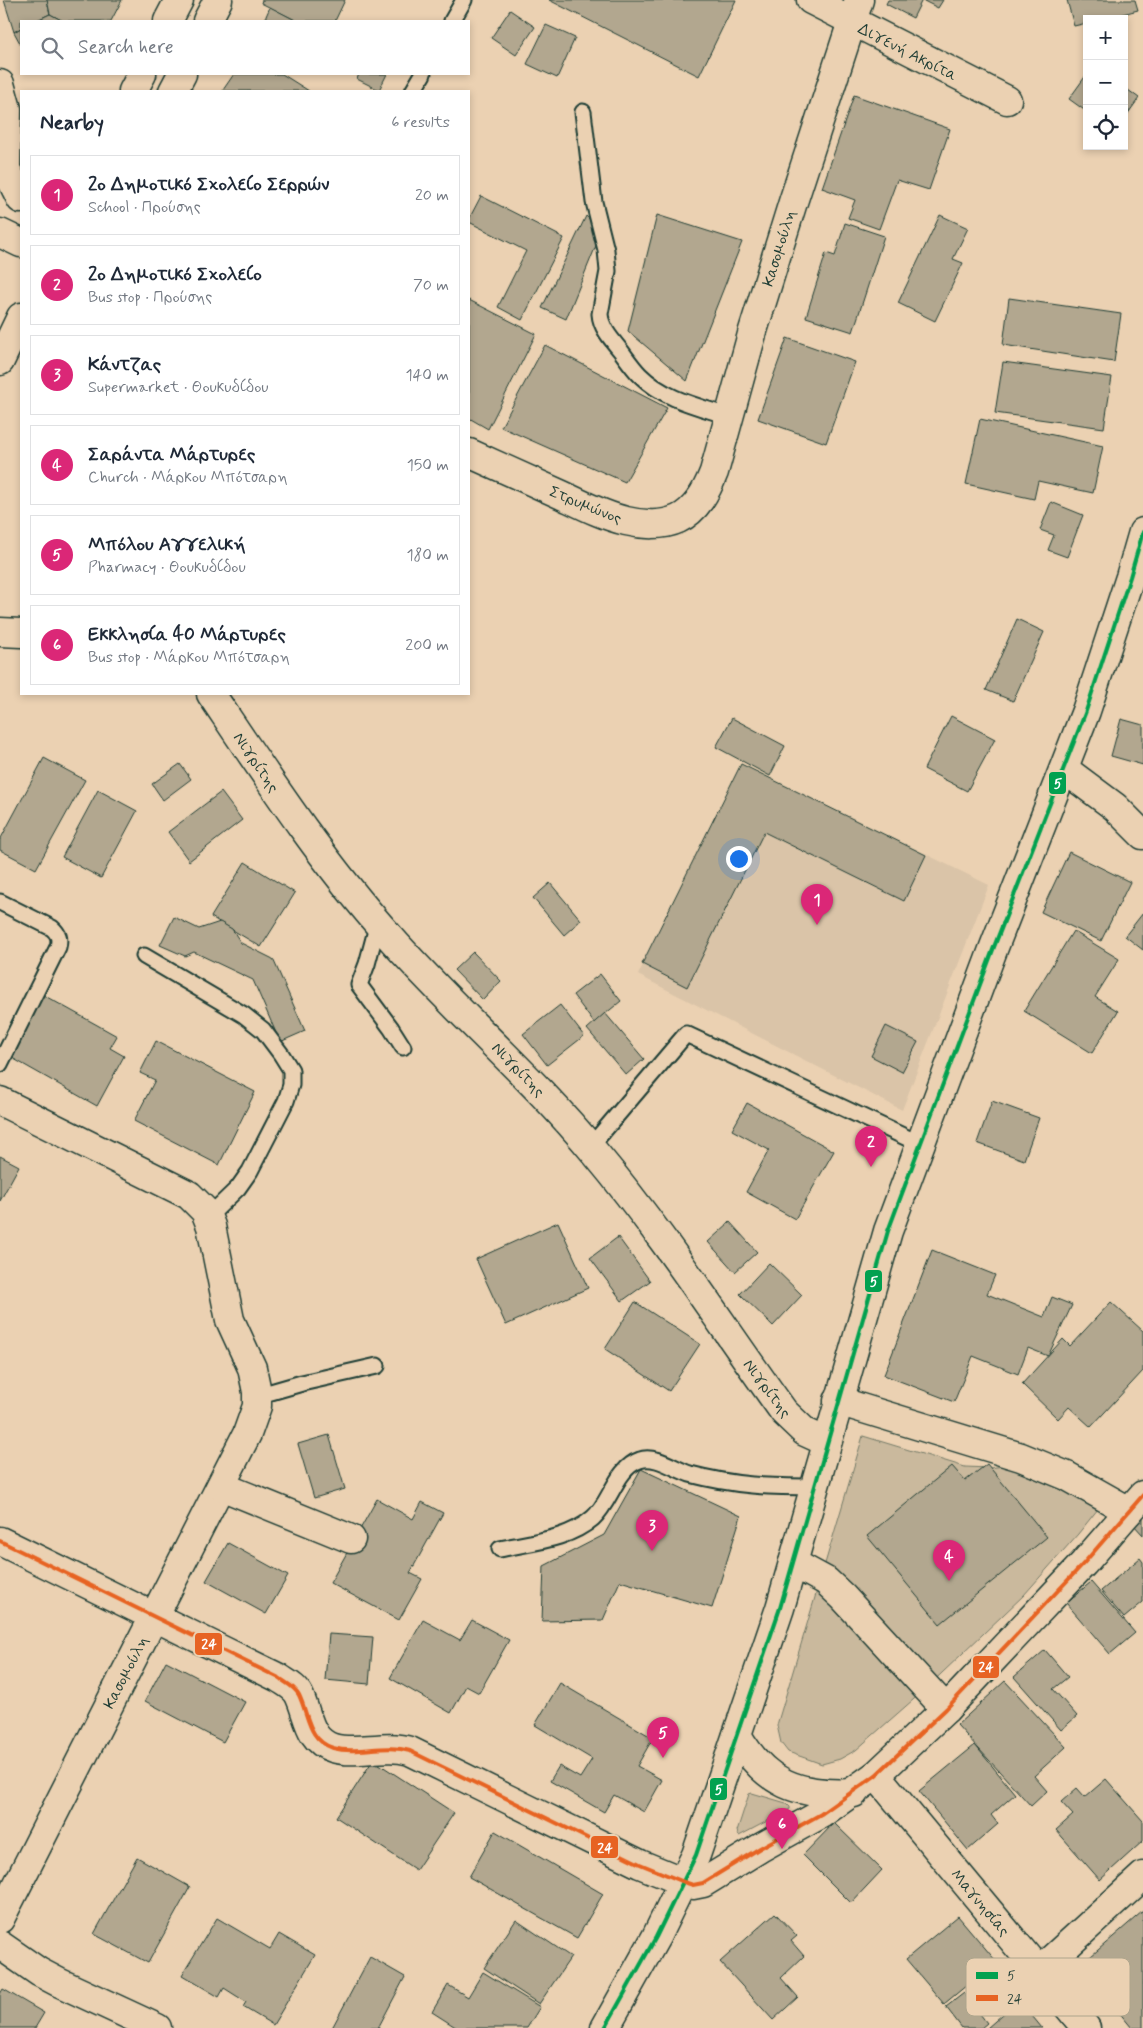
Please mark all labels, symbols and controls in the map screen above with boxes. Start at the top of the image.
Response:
map controls [1083,15,1128,150]
button: + [1083,15,1128,60]
street label: Διγενή Ακρίτα [854,18,960,86]
search box [20,20,470,75]
icon: search [38,34,66,62]
text: Search here [78,35,174,60]
button: − [1083,60,1128,105]
button: locate [1083,105,1128,150]
text: Nearby [40,109,104,137]
text: 6 results [391,112,450,133]
text: 2ο Δημοτικό Σχολείο Σερρών [88,172,329,197]
text: 1 [53,185,61,206]
text: 20 m [415,185,449,206]
text: School · Προύσης [88,197,201,218]
street label: Κασομούλη [758,207,801,289]
text: 2ο Δημοτικό Σχολείο [88,262,262,287]
text: 2 [53,275,61,296]
text: 70 m [413,275,449,296]
text: Bus stop · Προύσης [88,287,212,308]
text: Κάντζας [88,352,161,377]
text: 3 [53,365,61,386]
text: 140 m [405,365,449,386]
text: Supermarket · Θουκυδίδου [88,377,269,398]
text: Σαράντα Μάρτυρες [88,442,255,467]
text: 4 [52,455,62,476]
text: 150 m [407,455,449,476]
text: Church · Μάρκου Μπότσαρη [88,467,288,488]
street label: Στρυμώνος [546,481,625,530]
text: Μπόλου Αγγελική [88,532,246,557]
text: 5 [52,545,62,566]
text: 180 m [406,545,449,566]
text: Pharmacy · Θουκυδίδου [88,557,246,578]
text: Εκκλησία 40 Μάρτυρες [88,622,286,647]
text: 6 [53,635,61,656]
text: 200 m [405,635,449,656]
text: Bus stop · Μάρκου Μπότσαρη [88,647,290,668]
street label: Νιγρίτης [228,729,284,797]
line badge: 5 [1048,771,1067,795]
text: 5 [1054,775,1063,793]
your location [726,846,752,872]
pin: 1 [801,884,833,925]
street label: Νιγρίτης [487,1038,549,1102]
pin: 2 [855,1126,887,1167]
line badge: 5 [864,1269,883,1293]
text: 5 [870,1273,879,1291]
street label: Νιγρίτης [738,1355,796,1422]
pin: 3 [636,1510,668,1551]
pin: 4 [933,1540,965,1581]
line badge: 24 [194,1632,223,1656]
street label: Κασομούλη [99,1633,154,1713]
text: 24 [201,1635,217,1653]
line badge: 24 [972,1655,1000,1679]
text: 24 [978,1658,994,1676]
pin: 5 [647,1717,679,1758]
line badge: 5 [709,1777,728,1801]
text: 5 [715,1781,724,1799]
pin: 6 [766,1808,798,1849]
line badge: 24 [590,1835,619,1859]
text: 24 [597,1839,613,1857]
street label: Μαγνησίας [946,1865,1014,1941]
legend [966,1958,1130,2016]
text: 5 [1007,1967,1015,1985]
text: 24 [1007,1990,1023,2008]

